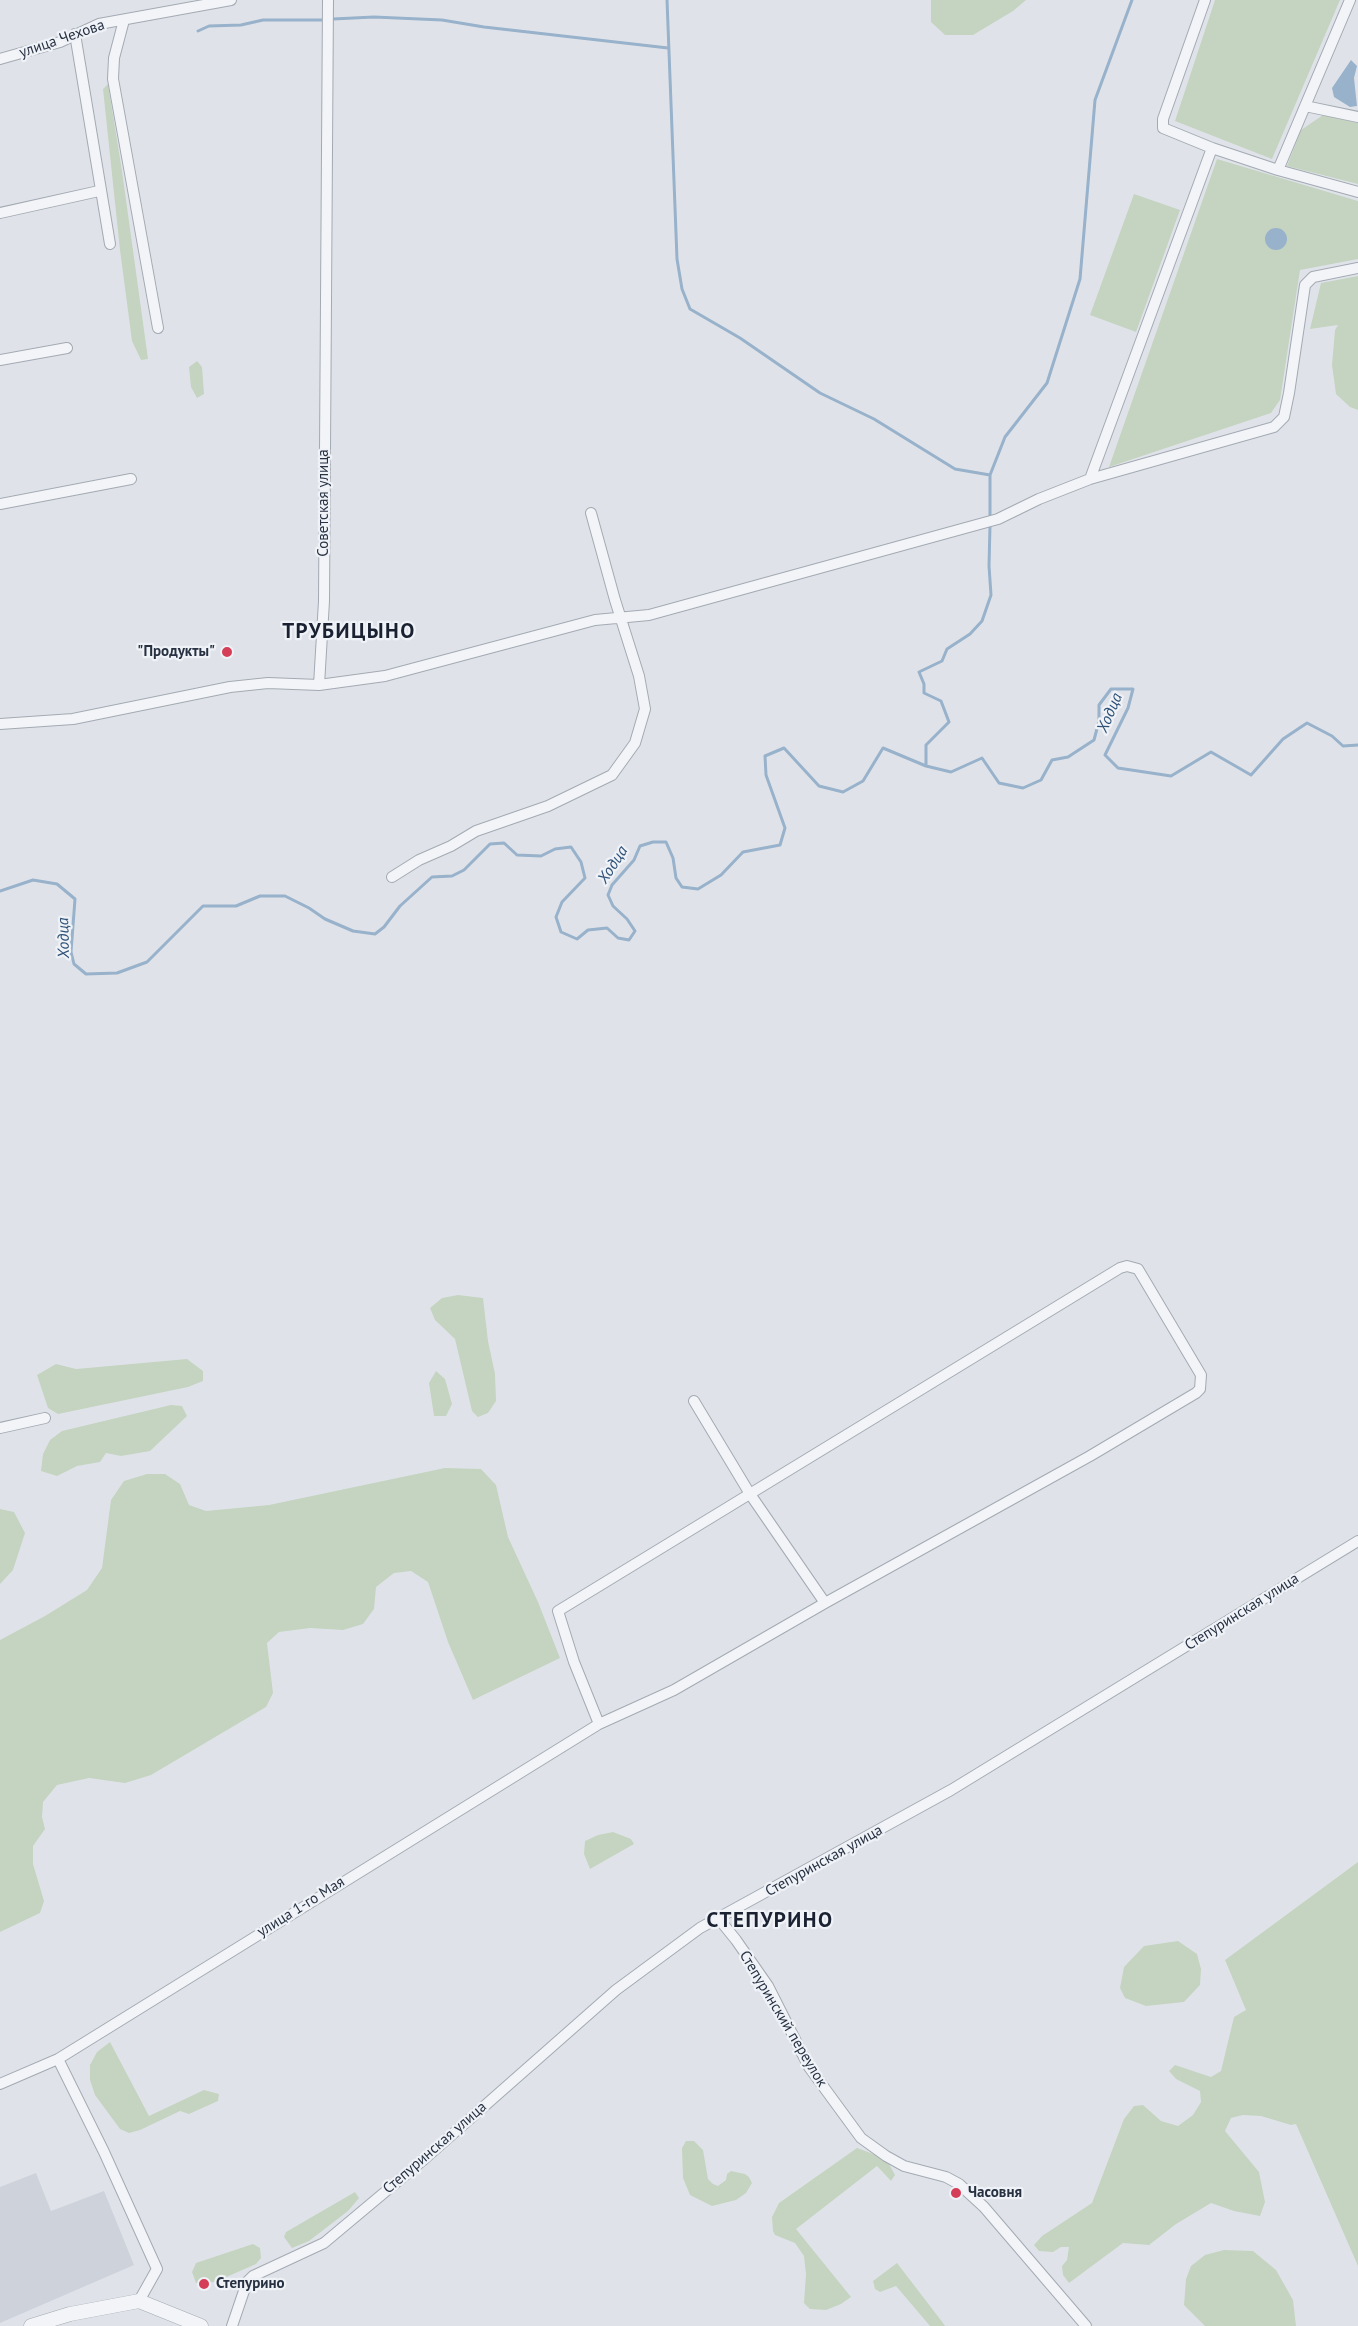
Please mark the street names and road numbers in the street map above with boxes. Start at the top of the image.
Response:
street label: улица Чехова [17,16,107,62]
street label: Советская улица [315,449,333,557]
street label: Степуринская улица [1182,1570,1302,1654]
street label: Степуринская улица [762,1821,886,1901]
street label: улица 1-го Мая [254,1873,348,1941]
street label: Степуринский переулок [735,1948,831,2090]
street label: Степуринская улица [380,2098,490,2198]

